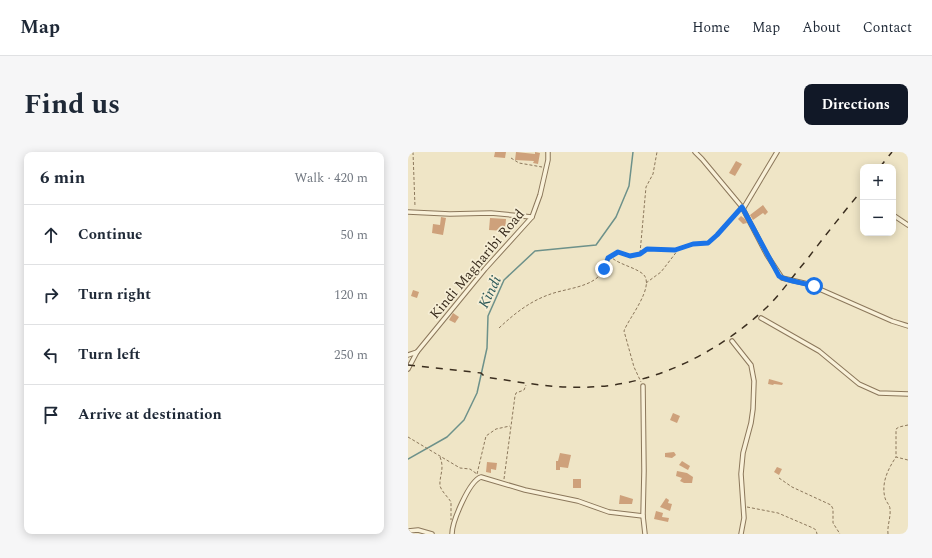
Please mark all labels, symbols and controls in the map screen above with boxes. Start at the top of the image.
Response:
text: Map [20,13,60,42]
text: Home [692,17,730,38]
text: Map [752,17,780,38]
text: About [802,17,841,38]
text: Contact [863,17,912,38]
text: Find us [24,83,120,126]
button: Directions [804,84,908,125]
map controls [860,164,896,236]
button: + [860,164,896,200]
text: 6 min [40,165,85,191]
text: Walk · 420 m [294,168,368,188]
button: − [860,200,896,236]
street label: Kindi Magharibi Road [426,206,528,322]
text: Continue [78,223,143,246]
icon: ahead [40,224,62,246]
text: 50 m [341,225,368,245]
route end [595,260,613,278]
water label: Kindi [475,273,505,311]
route start [805,277,823,295]
text: Turn right [78,283,151,306]
icon: right [40,284,62,306]
text: 120 m [334,285,368,305]
text: Turn left [78,343,140,366]
icon: left [40,344,62,366]
text: 250 m [334,345,368,365]
text: Arrive at destination [78,403,222,426]
icon: arrive [40,404,62,426]

